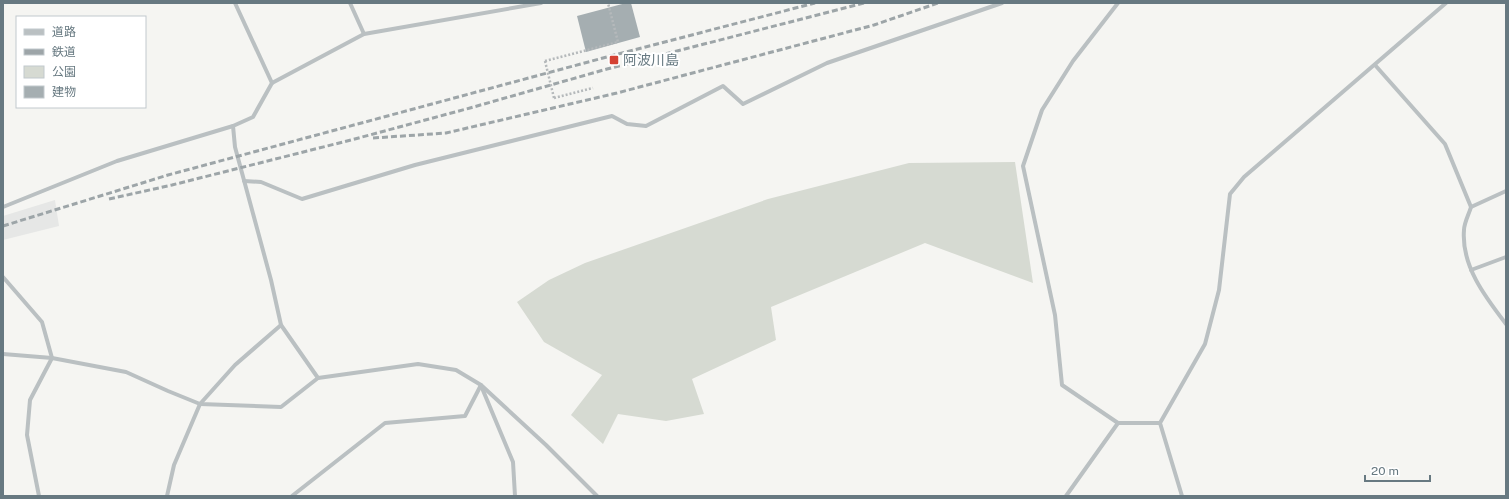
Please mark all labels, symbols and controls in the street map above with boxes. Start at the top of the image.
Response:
legend [16,16,146,108]
text: 道路 [52,25,76,39]
text: 鉄道 [52,45,76,59]
place label: 阿波川島 [623,52,679,68]
marker: 阿波川島 [608,54,620,66]
text: 公園 [52,65,76,79]
text: 建物 [52,85,76,99]
scale bar [1365,457,1430,483]
text: 20 m [1371,464,1399,478]

